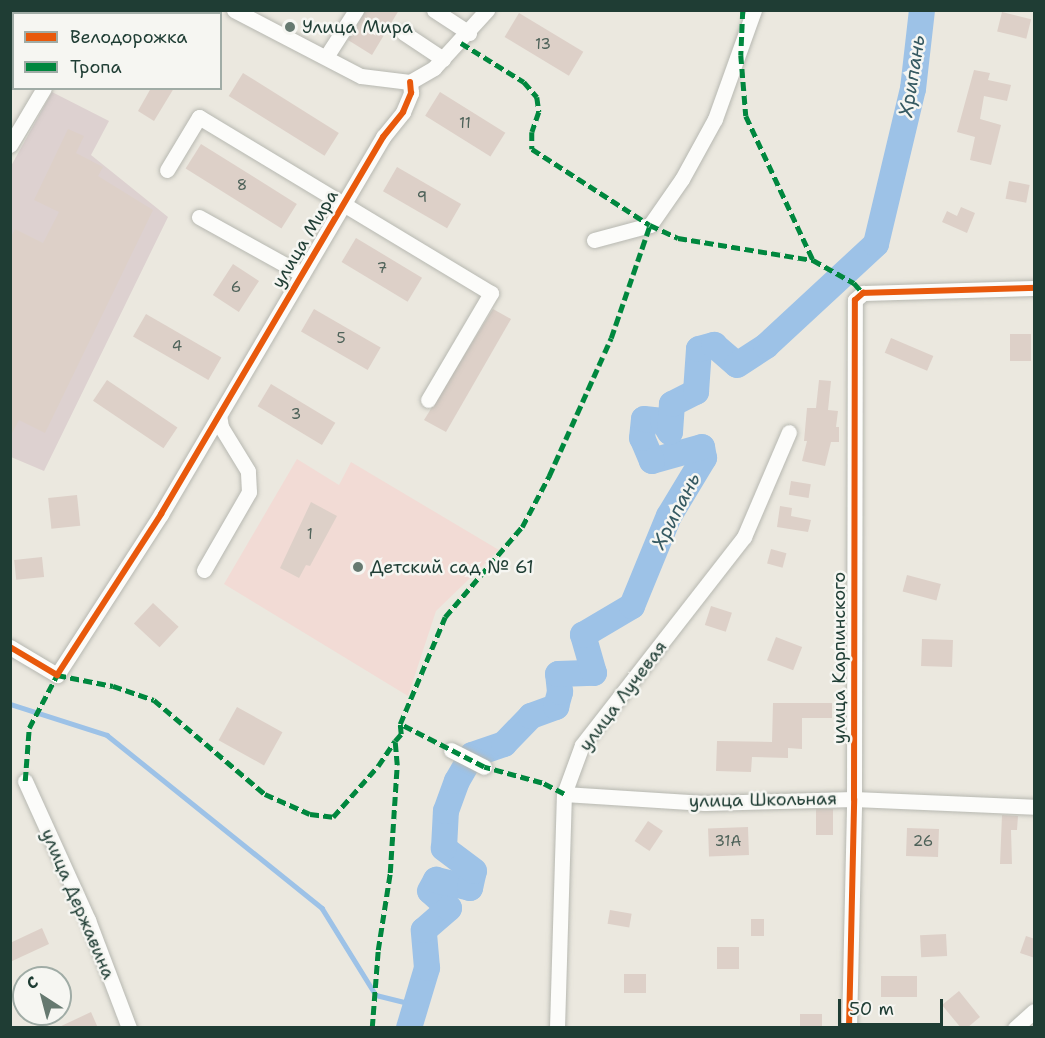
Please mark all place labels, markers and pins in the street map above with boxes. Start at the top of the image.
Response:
place label: Улица Мира [302,16,413,38]
marker: Улица Мира [283,20,297,34]
place label: Детский сад № 61 [370,556,534,578]
marker: Детский сад № 61 [351,560,365,574]

